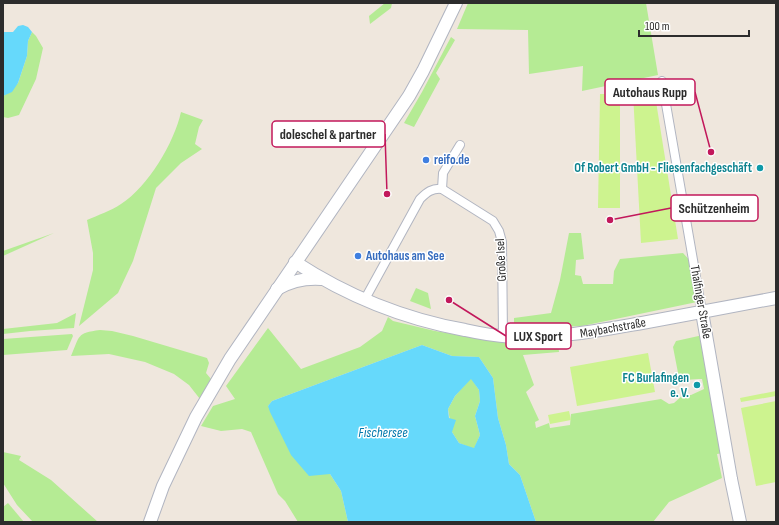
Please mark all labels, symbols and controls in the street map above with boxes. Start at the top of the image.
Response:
scale bar [639,12,749,38]
text: 100 m [645,19,670,34]
callout: Autohaus Rupp [605,79,695,105]
text: Autohaus Rupp [612,84,687,101]
callout: doleschel & partner [272,121,385,147]
text: doleschel & partner [280,126,377,143]
place label: reifo.de [434,152,470,168]
marker: reifo.de [421,155,431,165]
place label: Of Robert GmbH - Fliesenfachgeschäft [574,160,753,176]
marker: Of Robert GmbH - Fliesenfachgeschäft [755,163,765,173]
callout: Schützenheim [671,195,758,221]
text: Schützenheim [679,200,749,217]
street label: Große Isel [492,238,510,282]
place label: Autohaus am See [365,248,445,264]
marker: Autohaus am See [353,251,363,261]
street label: Thalfinger Straße [687,264,715,340]
street label: Maybachstraße [579,314,647,342]
callout: LUX Sport [506,323,571,349]
text: LUX Sport [513,328,563,345]
place label: FC Burlafingen e. V. [623,370,689,401]
marker: FC Burlafingen e. V. [692,380,702,390]
water label: Fischersee [358,424,408,441]

